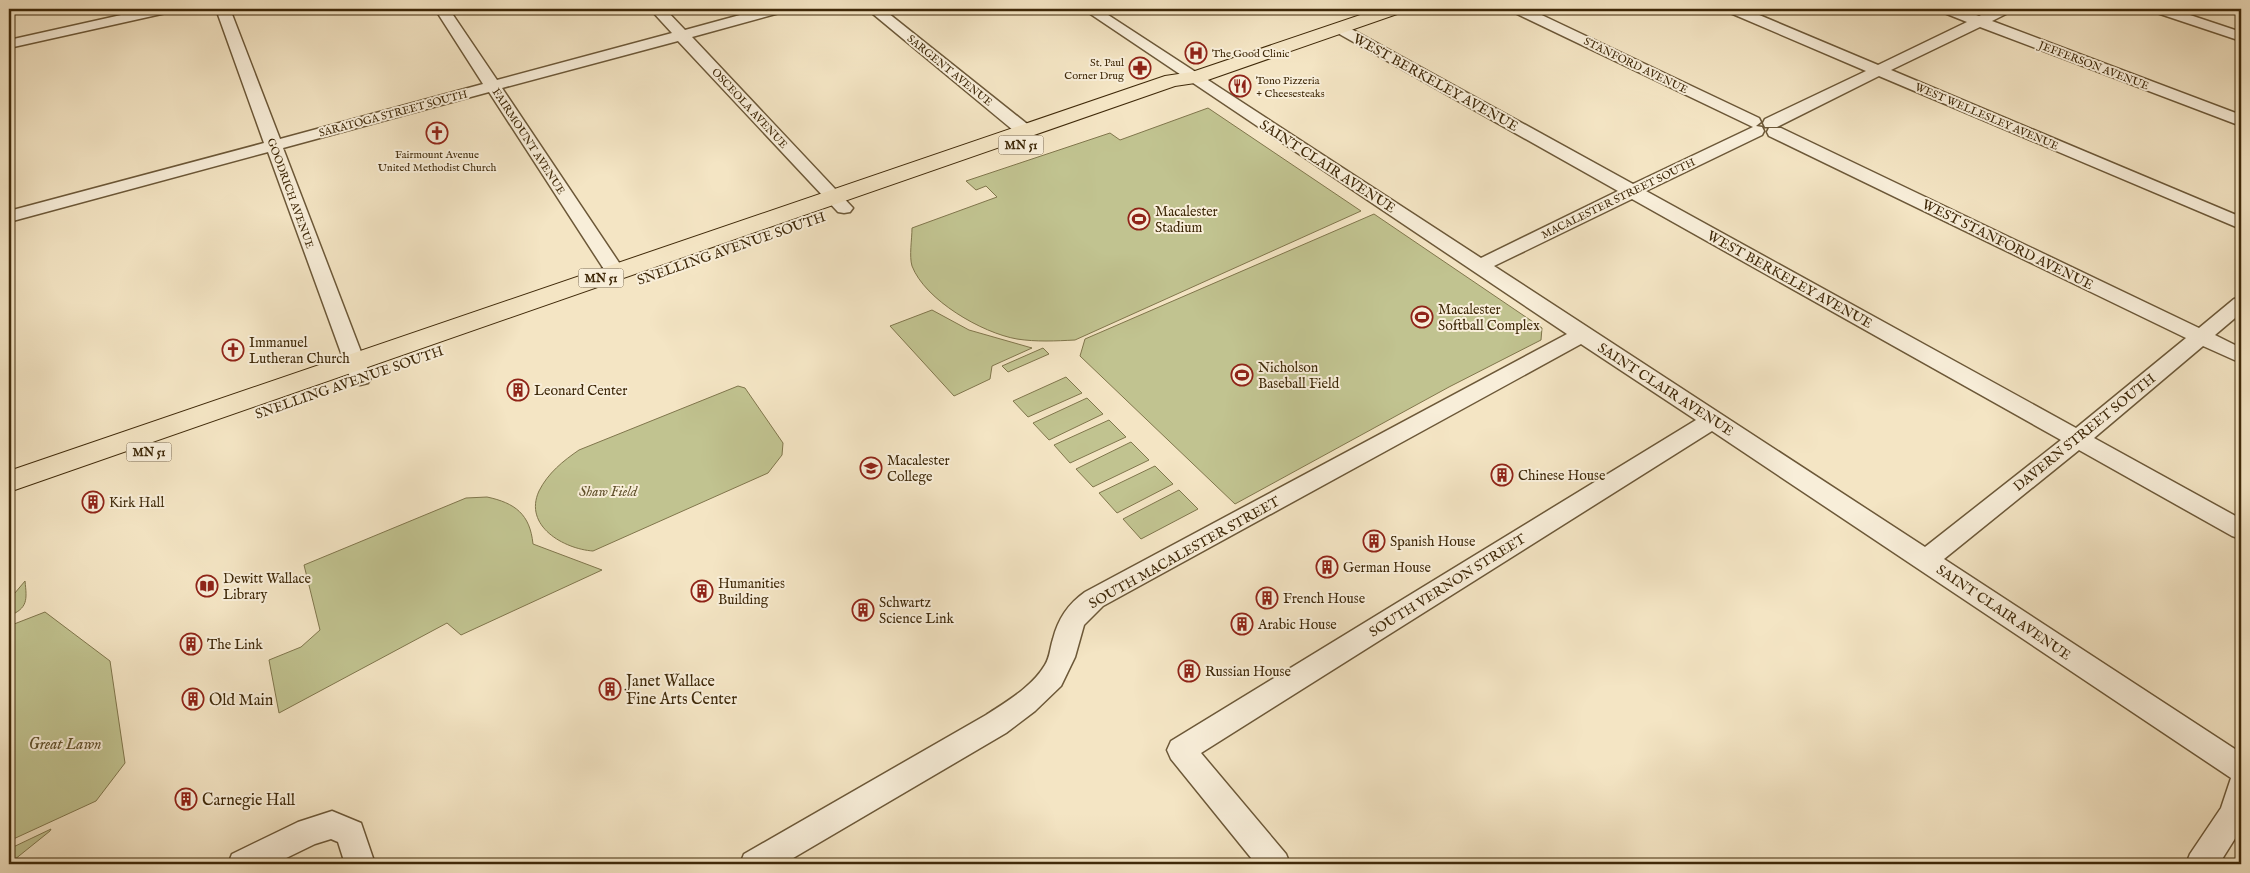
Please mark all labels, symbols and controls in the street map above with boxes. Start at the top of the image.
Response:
street label: WEST BERKELEY AVENUE [1350,30,1522,136]
street label: SARGENT AVENUE [904,32,995,110]
street label: STANFORD AVENUE [1581,35,1690,97]
street label: JEFFERSON AVENUE [2035,38,2151,94]
hospital icon: The Good Clinic [1184,41,1208,65]
place label: The Good Clinic [1212,47,1290,61]
place label: St. Paul Corner Drug [1064,56,1125,83]
pharmacy icon: St. Paul Corner Drug [1128,56,1152,80]
street label: OSCEOLA AVENUE [708,65,790,152]
restaurant icon: Tono Pizzeria + Cheesesteaks [1228,74,1252,98]
place label: Tono Pizzeria + Cheesesteaks [1256,74,1325,101]
street label: WEST WELLESLEY AVENUE [1913,80,2061,154]
street label: FAIRMOUNT AVENUE [489,86,568,198]
street label: SARATOGA STREET SOUTH [317,87,470,141]
street label: SAINT CLAIR AVENUE [1256,116,1399,218]
church icon: Fairmount Avenue United Methodist Church [425,121,449,145]
street label: GOODRICH AVENUE [264,136,317,251]
road number: MN 51 [998,136,1044,154]
place label: Fairmount Avenue United Methodist Church [378,148,496,175]
street label: MACALESTER STREET SOUTH [1539,155,1698,242]
street label: WEST STANFORD AVENUE [1919,195,2097,294]
place label: Macalester Stadium [1155,203,1218,237]
sports icon: Macalester Stadium [1127,207,1151,231]
street label: SNELLING AVENUE SOUTH [635,208,828,290]
street label: WEST BERKELEY AVENUE [1704,227,1876,333]
road number: MN 51 [578,268,624,288]
place label: Macalester Softball Complex [1438,301,1540,335]
sports icon: Macalester Softball Complex [1410,305,1434,329]
place label: Immanuel Lutheran Church [249,334,350,368]
church icon: Immanuel Lutheran Church [221,338,245,362]
street label: SAINT CLAIR AVENUE [1594,339,1737,441]
street label: SNELLING AVENUE SOUTH [253,342,446,424]
place label: Nicholson Baseball Field [1258,359,1340,393]
sports icon: Nicholson Baseball Field [1230,363,1254,387]
street label: DAVERN STREET SOUTH [2010,370,2159,496]
building icon: Leonard Center [506,378,530,402]
place label: Leonard Center [534,382,627,400]
road number: MN 51 [126,442,172,462]
place label: Macalester College [887,452,950,486]
school or university icon: Macalester College [859,456,883,480]
building icon: Chinese House [1490,463,1514,487]
place label: Chinese House [1518,467,1606,485]
park label: Shaw Field [579,483,638,501]
building icon: Kirk Hall [81,490,105,514]
street label: SOUTH MACALESTER STREET [1086,492,1284,613]
place label: Kirk Hall [109,494,164,512]
building icon: Spanish House [1362,529,1386,553]
street label: SOUTH VERNON STREET [1366,530,1530,642]
place label: Spanish House [1390,533,1476,551]
building icon: German House [1315,555,1339,579]
place label: German House [1343,559,1432,577]
street label: SAINT CLAIR AVENUE [1933,561,2074,665]
place label: Dewitt Wallace Library [223,570,311,604]
library icon: Dewitt Wallace Library [195,574,219,598]
place label: Humanities Building [718,575,785,609]
building icon: Humanities Building [690,579,714,603]
building icon: French House [1255,586,1279,610]
place label: French House [1283,590,1366,608]
place label: Schwartz Science Link [879,594,954,628]
building icon: Schwartz Science Link [851,598,875,622]
building icon: Arabic House [1230,612,1254,636]
place label: Arabic House [1257,616,1337,634]
building icon: The Link [179,632,203,656]
place label: The Link [207,636,263,654]
building icon: Russian House [1177,659,1201,683]
place label: Russian House [1205,663,1291,681]
place label: Janet Wallace Fine Arts Center [624,672,737,710]
building icon: Janet Wallace Fine Arts Center [598,677,622,701]
building icon: Old Main [181,687,205,711]
place label: Old Main [209,691,274,711]
park label: Great Lawn [28,735,102,755]
building icon: Carnegie Hall [174,787,198,811]
place label: Carnegie Hall [202,791,296,811]

